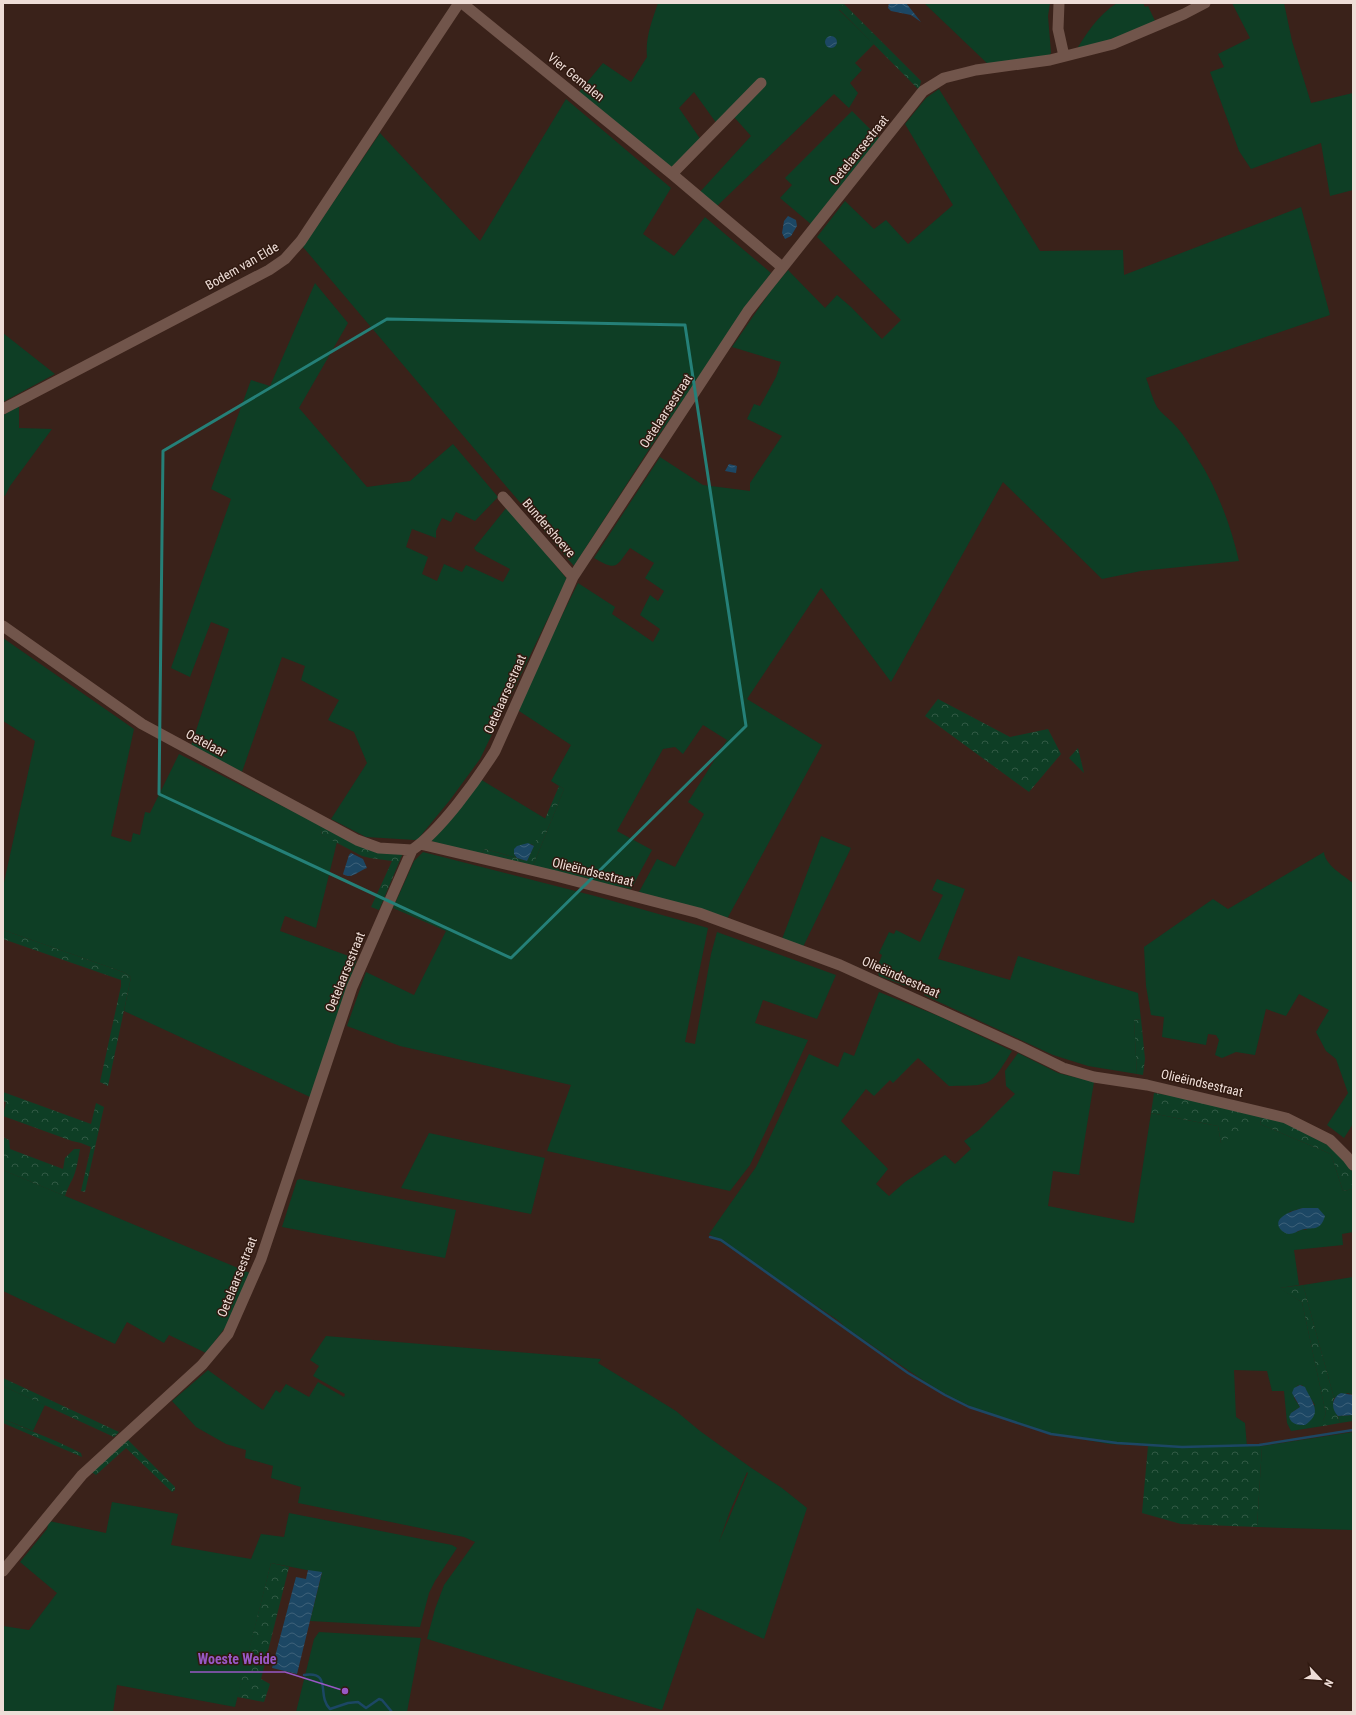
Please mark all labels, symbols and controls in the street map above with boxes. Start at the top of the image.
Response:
street label: Vier Gemalen [545,50,607,104]
street label: Oetelaarsestraat [826,112,892,188]
street label: Bodem van Elde [203,239,281,293]
street label: Oetelaarsestraat [637,371,696,451]
street label: Bundershoeve [520,496,578,560]
street label: Oetelaarsestraat [481,652,529,736]
street label: Oetelaar [183,726,229,760]
street label: Olieëindsestraat [551,855,635,889]
street label: Oetelaarsestraat [322,930,368,1014]
street label: Olieëindsestraat [860,953,942,1001]
street label: Olieëindsestraat [1160,1066,1245,1100]
street label: Oetelaarsestraat [214,1235,260,1319]
callout: Woeste Weide [190,1646,285,1672]
text: Woeste Weide [198,1651,277,1667]
north arrow [1300,1659,1340,1699]
text: N [1321,1677,1336,1689]

